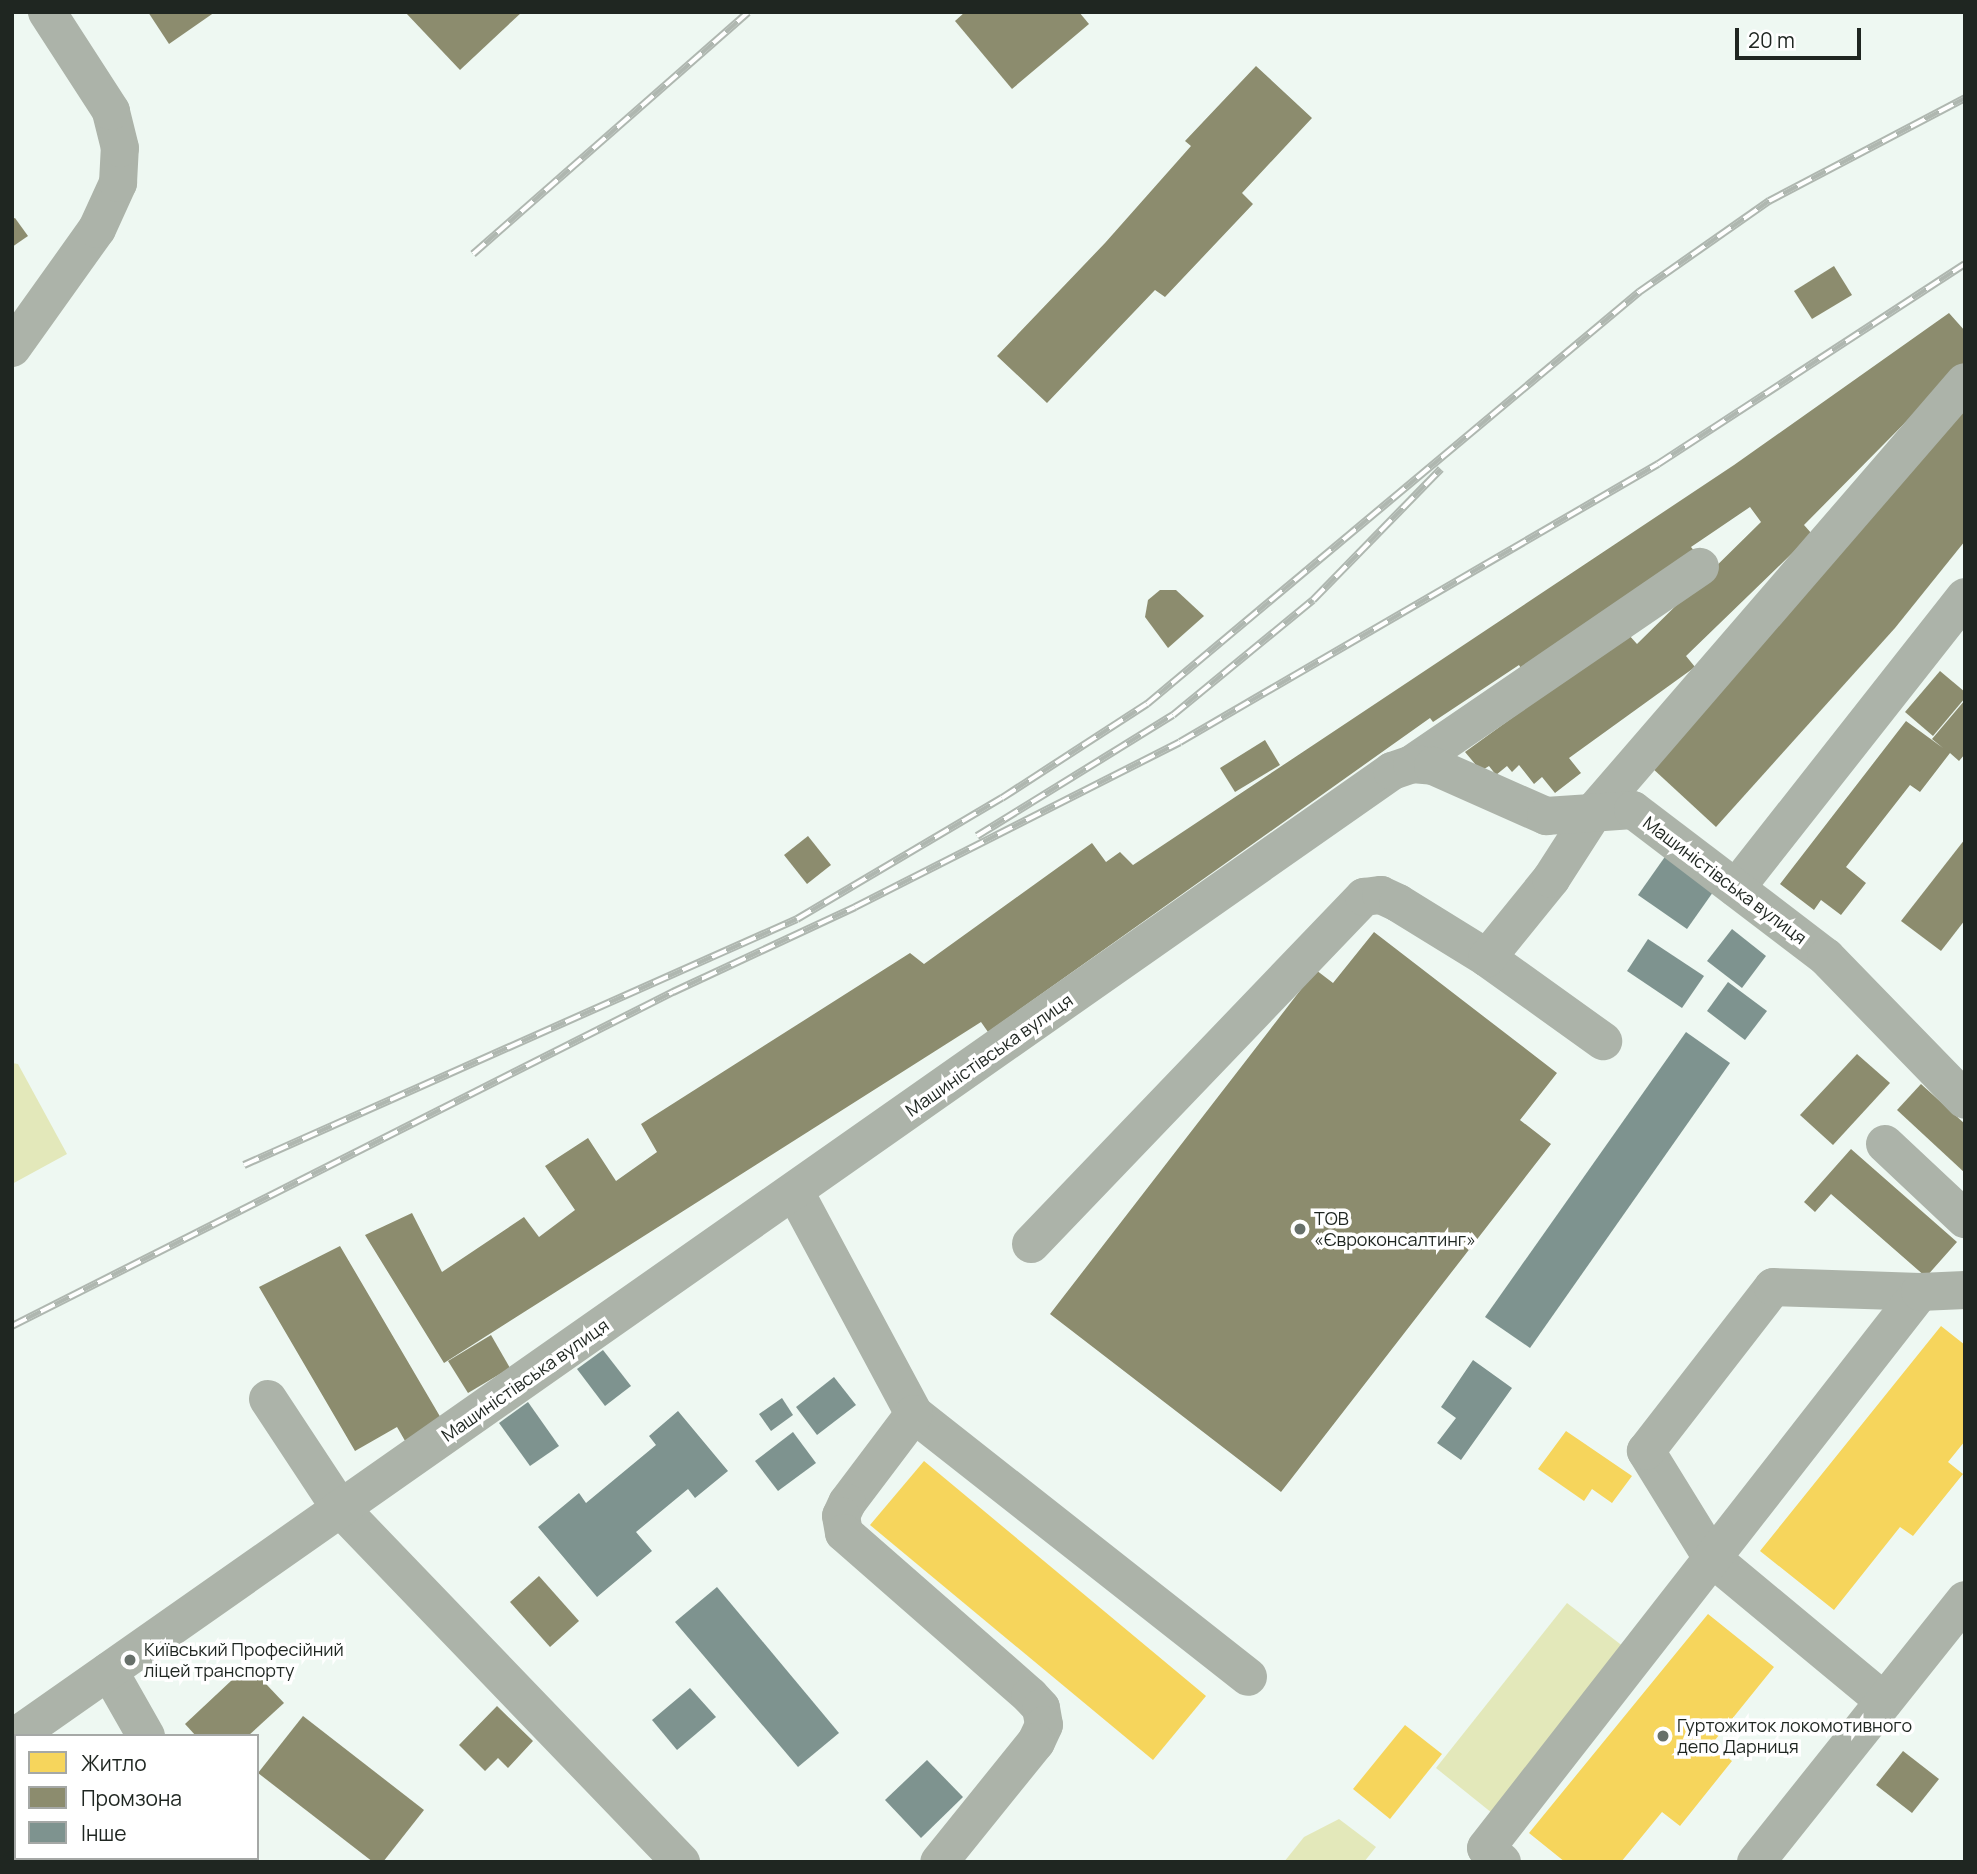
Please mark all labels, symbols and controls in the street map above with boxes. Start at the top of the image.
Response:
scale bar [1739,14,1865,58]
text: 20 m [1748,26,1795,54]
street label: Машиністівська вулиця [1639,811,1811,949]
street label: Машиністівська вулиця [901,989,1077,1121]
place label: ТОВ «Євроконсалтинг» [1314,1208,1476,1250]
marker: ТОВ «Євроконсалтинг» [1292,1221,1308,1237]
street label: Машиністівська вулиця [437,1314,613,1446]
place label: Київський Професійний ліцей транспорту [144,1639,344,1682]
marker: Київський Професійний ліцей транспорту [122,1652,138,1668]
place label: Гуртожиток локомотивного депо Дарниця [1677,1715,1912,1758]
marker: Гуртожиток локомотивного депо Дарниця [1655,1728,1671,1744]
legend [14,1734,259,1860]
text: Житло [81,1749,147,1777]
text: Промзона [81,1784,182,1812]
text: Інше [81,1819,127,1847]

